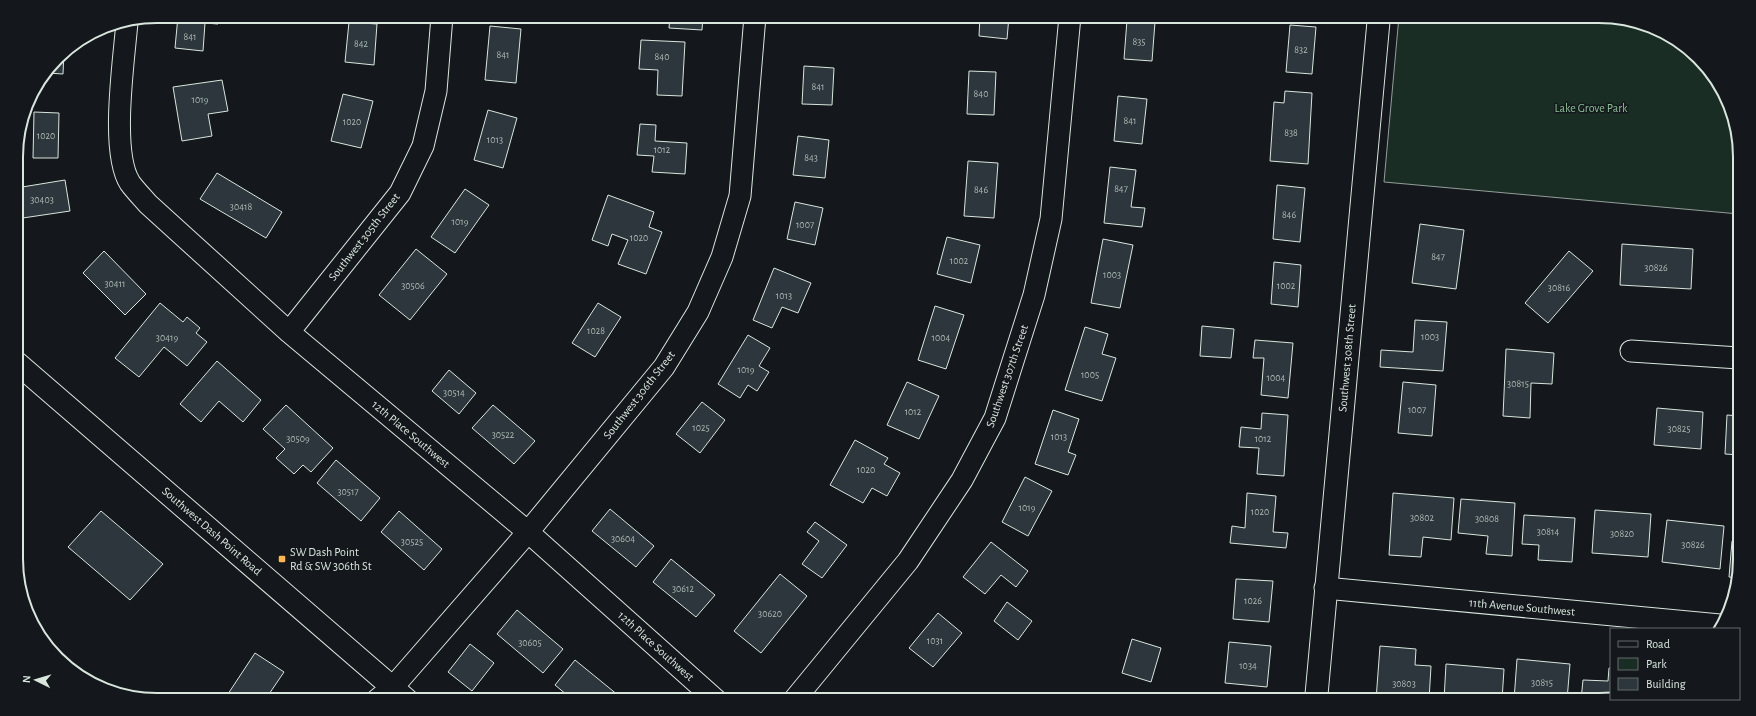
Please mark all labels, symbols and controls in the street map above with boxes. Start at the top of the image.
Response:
house number: 841 [184,32,197,42]
house number: 835 [1132,37,1146,47]
house number: 842 [354,39,368,49]
house number: 832 [1294,45,1308,55]
house number: 841 [497,50,510,60]
house number: 840 [655,52,669,62]
house number: 841 [812,82,825,92]
house number: 840 [974,89,988,99]
house number: 1019 [192,95,209,105]
park label: Lake Grove Park [1554,102,1628,114]
house number: 841 [1124,116,1137,126]
house number: 1020 [343,117,361,127]
house number: 838 [1284,128,1298,138]
house number: 1020 [37,131,55,141]
house number: 1013 [487,135,503,145]
house number: 1012 [654,145,671,155]
house number: 843 [804,153,818,163]
house number: 847 [1114,184,1128,194]
house number: 846 [974,185,988,195]
street label: Southwest 305th Street [326,191,402,283]
house number: 30403 [30,195,54,205]
house number: 30418 [230,202,252,212]
house number: 846 [1282,210,1296,220]
house number: 1019 [452,217,469,227]
house number: 1007 [796,220,814,230]
house number: 1020 [630,233,648,243]
house number: 847 [1431,252,1445,262]
house number: 1002 [950,256,969,266]
house number: 30826 [1644,263,1668,273]
house number: 1003 [1103,270,1121,280]
house number: 30411 [104,279,126,289]
house number: 30506 [401,281,425,291]
house number: 1002 [1277,281,1296,291]
house number: 30816 [1548,283,1570,293]
house number: 1013 [776,291,792,301]
street label: Southwest 308th Street [1336,303,1358,412]
street label: Southwest 307th Street [984,323,1030,429]
house number: 1028 [587,326,605,336]
house number: 1003 [1421,332,1439,342]
house number: 30419 [156,333,178,343]
house number: 1004 [932,333,951,343]
street label: Southwest 306th Street [601,349,677,441]
house number: 1019 [738,365,755,375]
house number: 1005 [1081,370,1099,380]
house number: 1004 [1267,373,1286,383]
house number: 30815 [1507,379,1529,389]
house number: 30514 [443,388,465,398]
street label: 12th Place Southwest [370,398,452,470]
house number: 1007 [1408,405,1426,415]
house number: 1012 [905,407,922,417]
house number: 1025 [692,423,710,433]
house number: 30825 [1668,424,1690,434]
house number: 30522 [492,430,515,440]
house number: 1013 [1051,432,1067,442]
house number: 30509 [286,434,310,444]
house number: 1012 [1255,434,1272,444]
house number: 1020 [857,465,875,475]
street label: Southwest Dash Point Road [160,485,264,577]
house number: 30517 [337,487,359,497]
house number: 1019 [1019,503,1036,513]
house number: 1020 [1251,507,1269,517]
house number: 30802 [1410,513,1434,523]
house number: 30808 [1475,514,1499,524]
house number: 30814 [1537,527,1559,537]
house number: 30820 [1610,529,1634,539]
house number: 30604 [611,534,635,544]
house number: 30525 [401,537,423,547]
house number: 30826 [1681,540,1705,550]
place label: SW Dash Point Rd & SW 306th St [290,546,372,572]
marker: SW Dash Point Rd & SW 306th St [277,554,287,564]
house number: 30612 [672,584,694,594]
house number: 1026 [1244,596,1262,606]
street label: 11th Avenue Southwest [1469,596,1576,618]
street label: 12th Place Southwest [616,609,696,683]
house number: 30620 [758,609,782,619]
legend [1610,628,1740,700]
house number: 1031 [927,636,943,646]
house number: 30605 [518,638,542,648]
text: Road [1646,638,1670,650]
text: Park [1646,658,1667,670]
north arrow [16,660,56,700]
house number: 1034 [1239,661,1257,671]
text: N [21,675,32,683]
house number: 30815 [1531,678,1553,688]
text: Building [1646,678,1686,690]
house number: 30803 [1392,679,1416,689]

